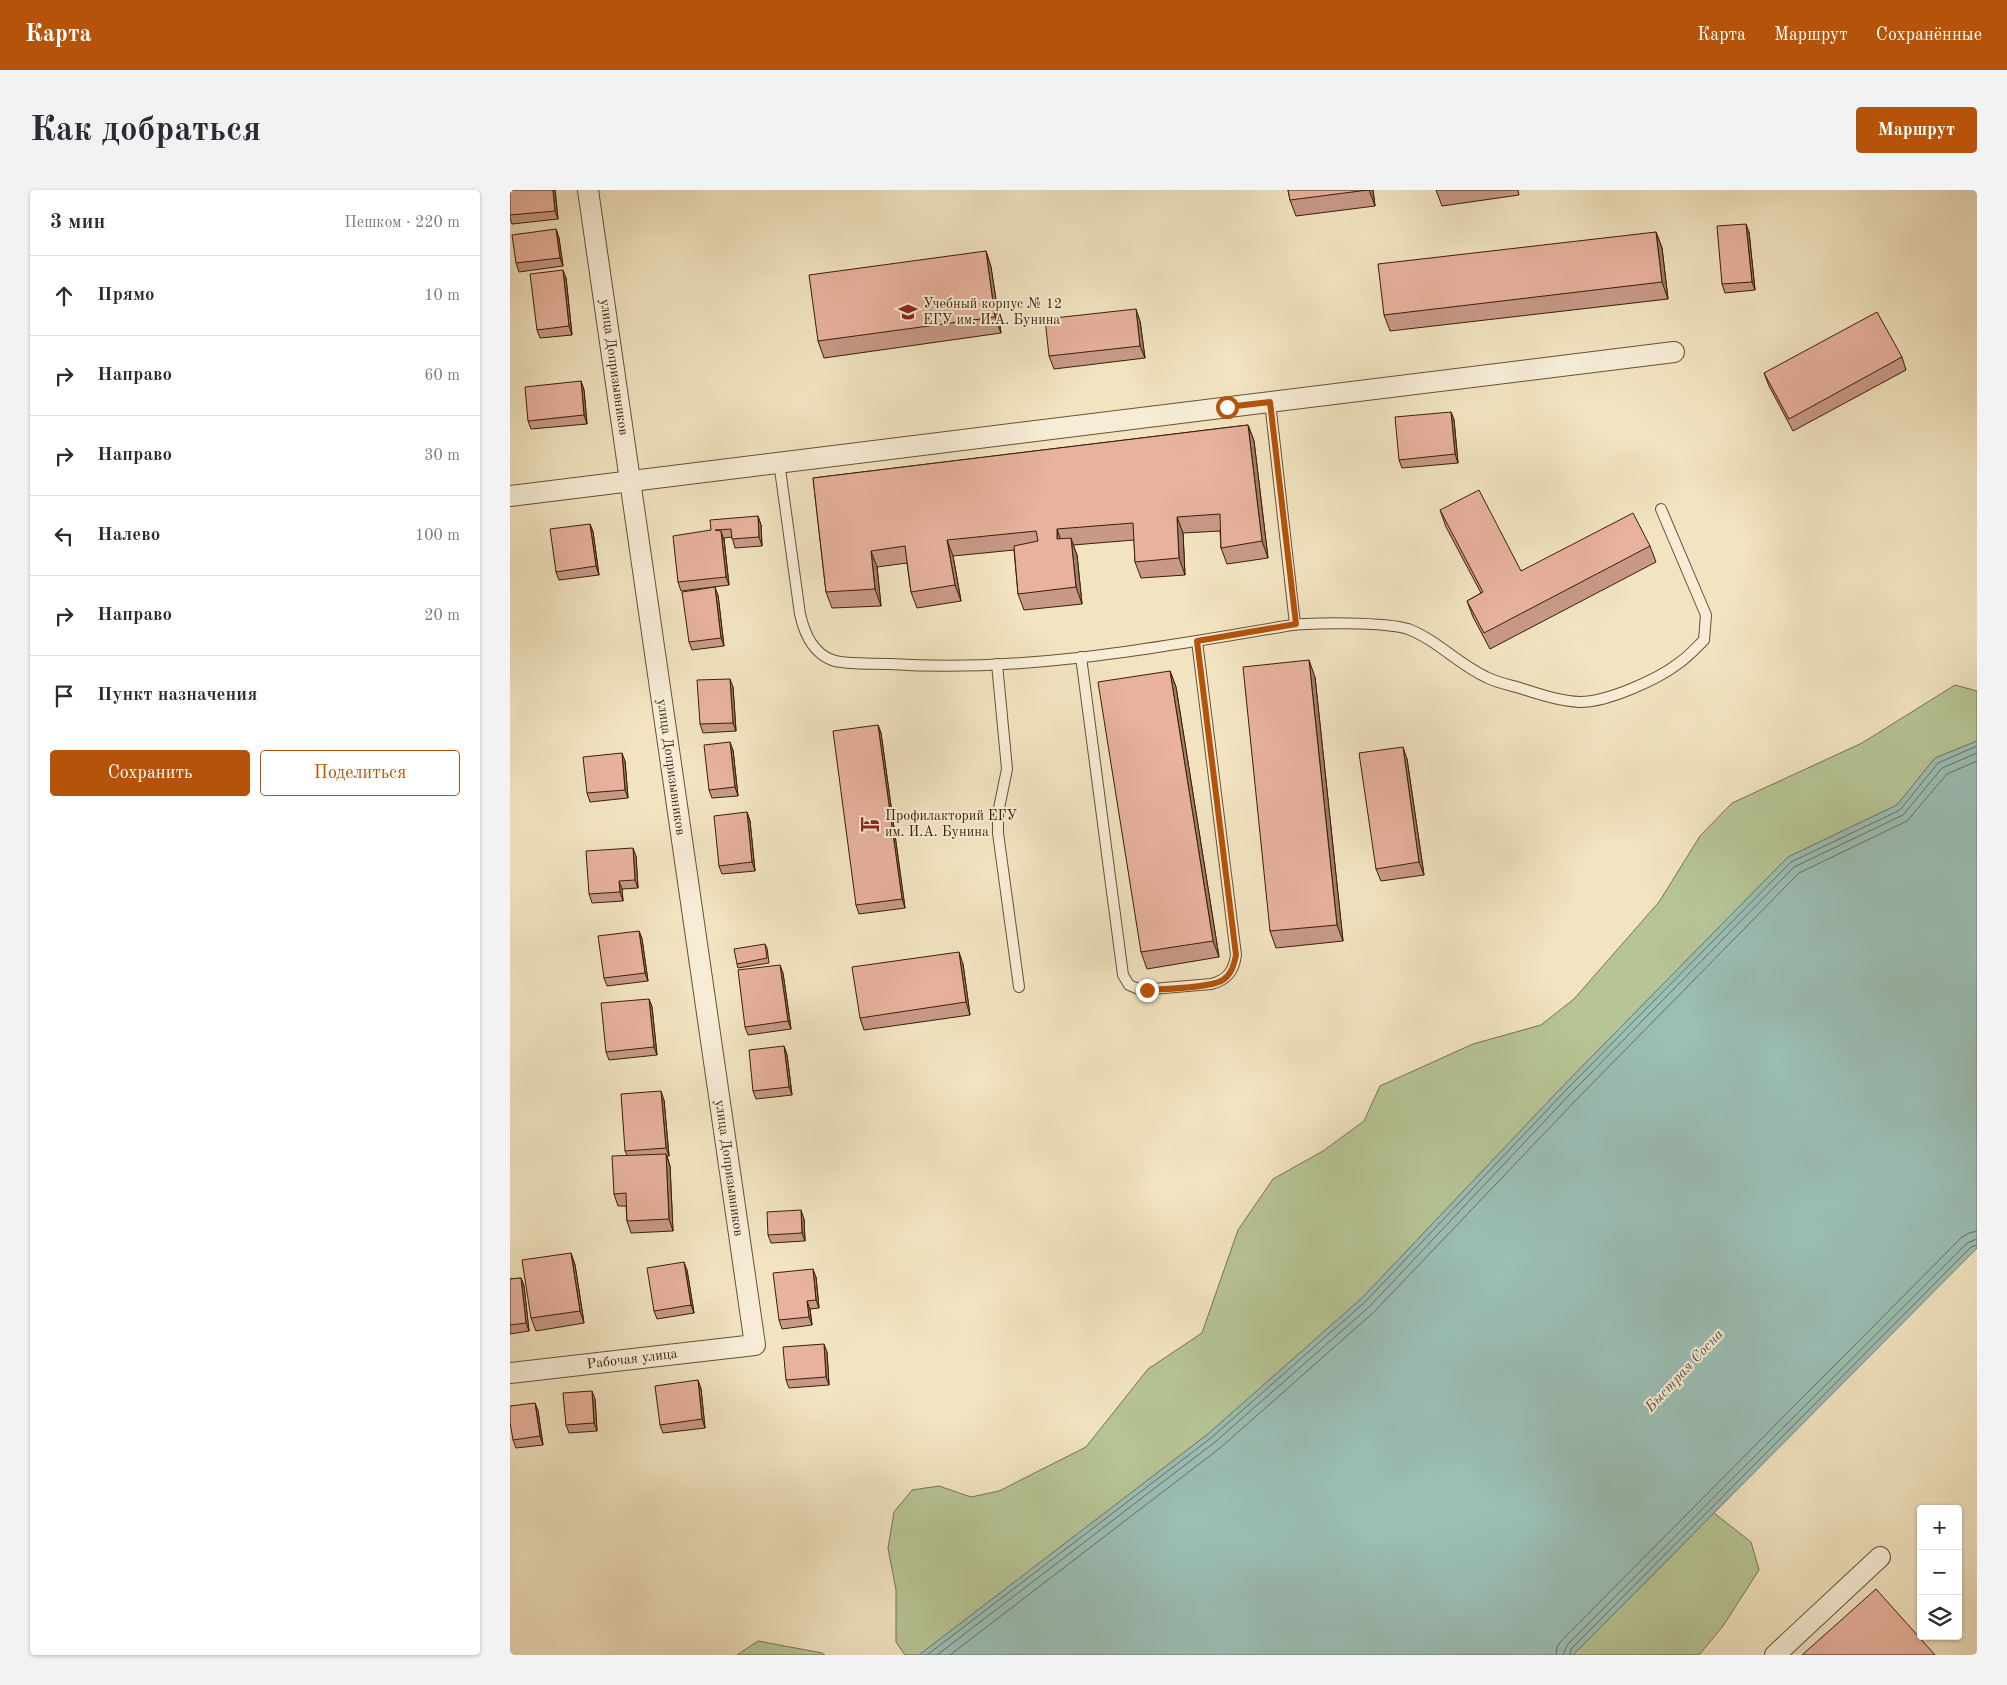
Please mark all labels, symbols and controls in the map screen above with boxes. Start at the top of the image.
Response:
text: Карта [25,23,92,47]
text: Карта [1697,26,1746,44]
text: Маршрут [1774,26,1848,44]
text: Сохранённые [1876,26,1982,44]
button: Маршрут [1856,107,1977,153]
text: Как добраться [30,113,261,148]
text: 3 мин [50,212,105,233]
text: Пешком · 220 m [344,215,460,231]
icon: ahead [50,282,78,310]
text: Прямо [97,286,155,305]
text: 10 m [424,288,460,304]
place label: Учебный корпус № 12 ЕГУ им. И.А. Бунина [923,297,1062,327]
street label: улица Допризывников [598,298,631,436]
school or university icon: Учебный корпус № 12 ЕГУ им. И.А. Бунина [897,301,919,323]
icon: right [50,362,78,390]
text: Направо [97,366,172,385]
text: 60 m [424,368,460,384]
route start [1216,396,1239,419]
icon: right [50,442,78,470]
text: Направо [97,446,172,465]
text: 30 m [424,448,460,464]
icon: left [50,522,78,550]
text: Налево [97,526,160,545]
text: 100 m [415,528,460,544]
icon: right [50,602,78,630]
text: Направо [97,606,172,625]
text: 20 m [424,608,460,624]
icon: arrive [50,682,78,710]
text: Пункт назначения [97,686,257,705]
street label: улица Допризывников [655,698,688,836]
button: Сохранить [50,750,250,796]
button: Поделиться [260,750,460,796]
place label: Профилакторий ЕГУ им. И.А. Бунина [885,809,1018,839]
hotel icon: Профилакторий ЕГУ им. И.А. Бунина [859,813,881,835]
route end [1136,979,1159,1002]
street label: улица Допризывников [713,1099,746,1237]
water label: Быстрая Сосна [1642,1327,1727,1416]
street label: Рабочая улица [586,1346,678,1372]
map controls [1917,1505,1962,1640]
button: + [1917,1505,1962,1550]
button: − [1917,1550,1962,1595]
button: layers [1917,1595,1962,1640]

